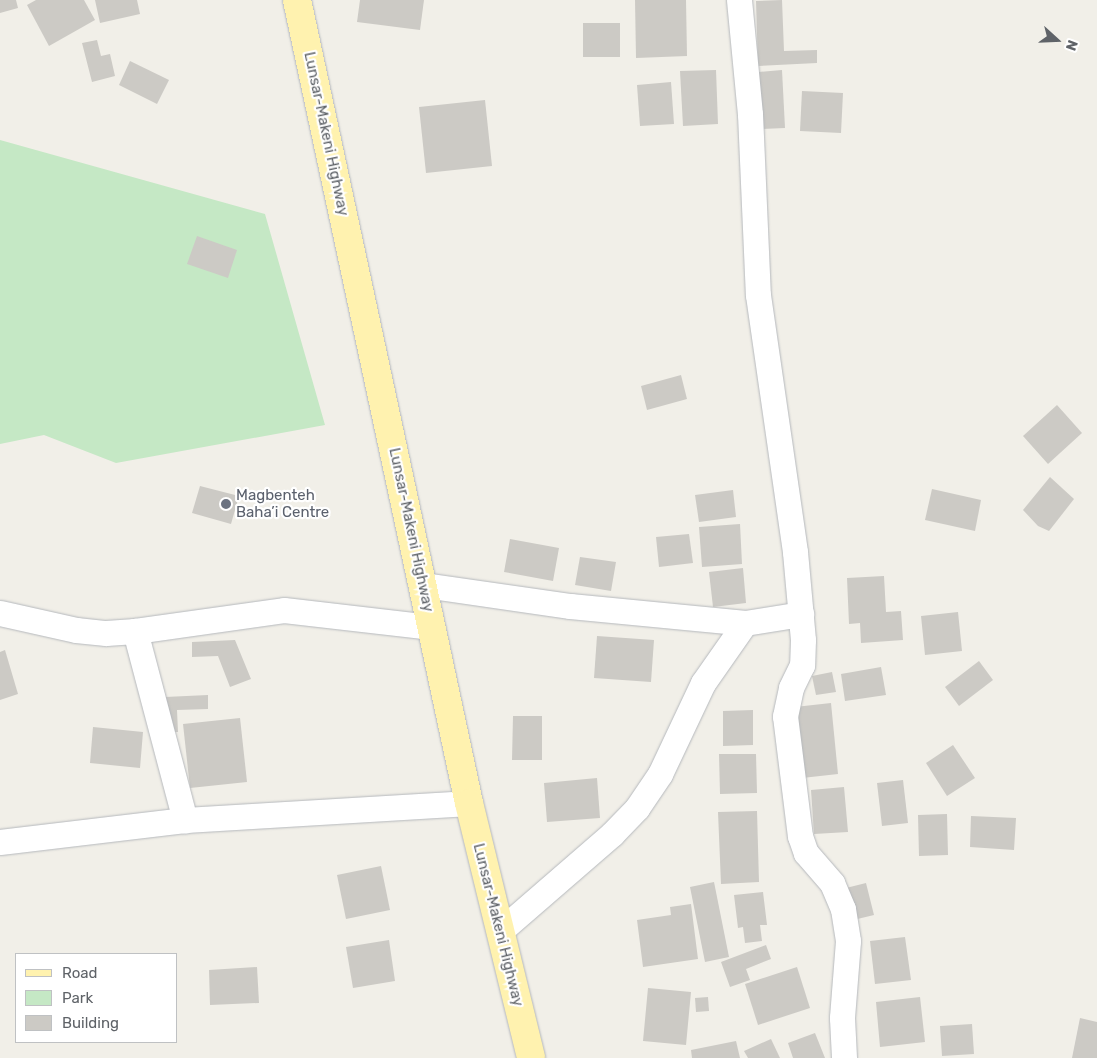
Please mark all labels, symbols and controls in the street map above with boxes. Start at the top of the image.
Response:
north arrow [1032,15,1082,65]
text: N [1062,38,1081,53]
street label: Lunsar-Makeni Highway [300,50,352,218]
street label: Lunsar-Makeni Highway [385,446,437,614]
place label: Magbenteh Baha’i Centre [236,486,329,521]
marker: Magbenteh Baha’i Centre [220,498,232,510]
street label: Lunsar-Makeni Highway [469,842,527,1008]
legend [15,953,178,1043]
text: Road [62,964,98,982]
text: Park [62,989,93,1007]
text: Building [62,1014,119,1032]

